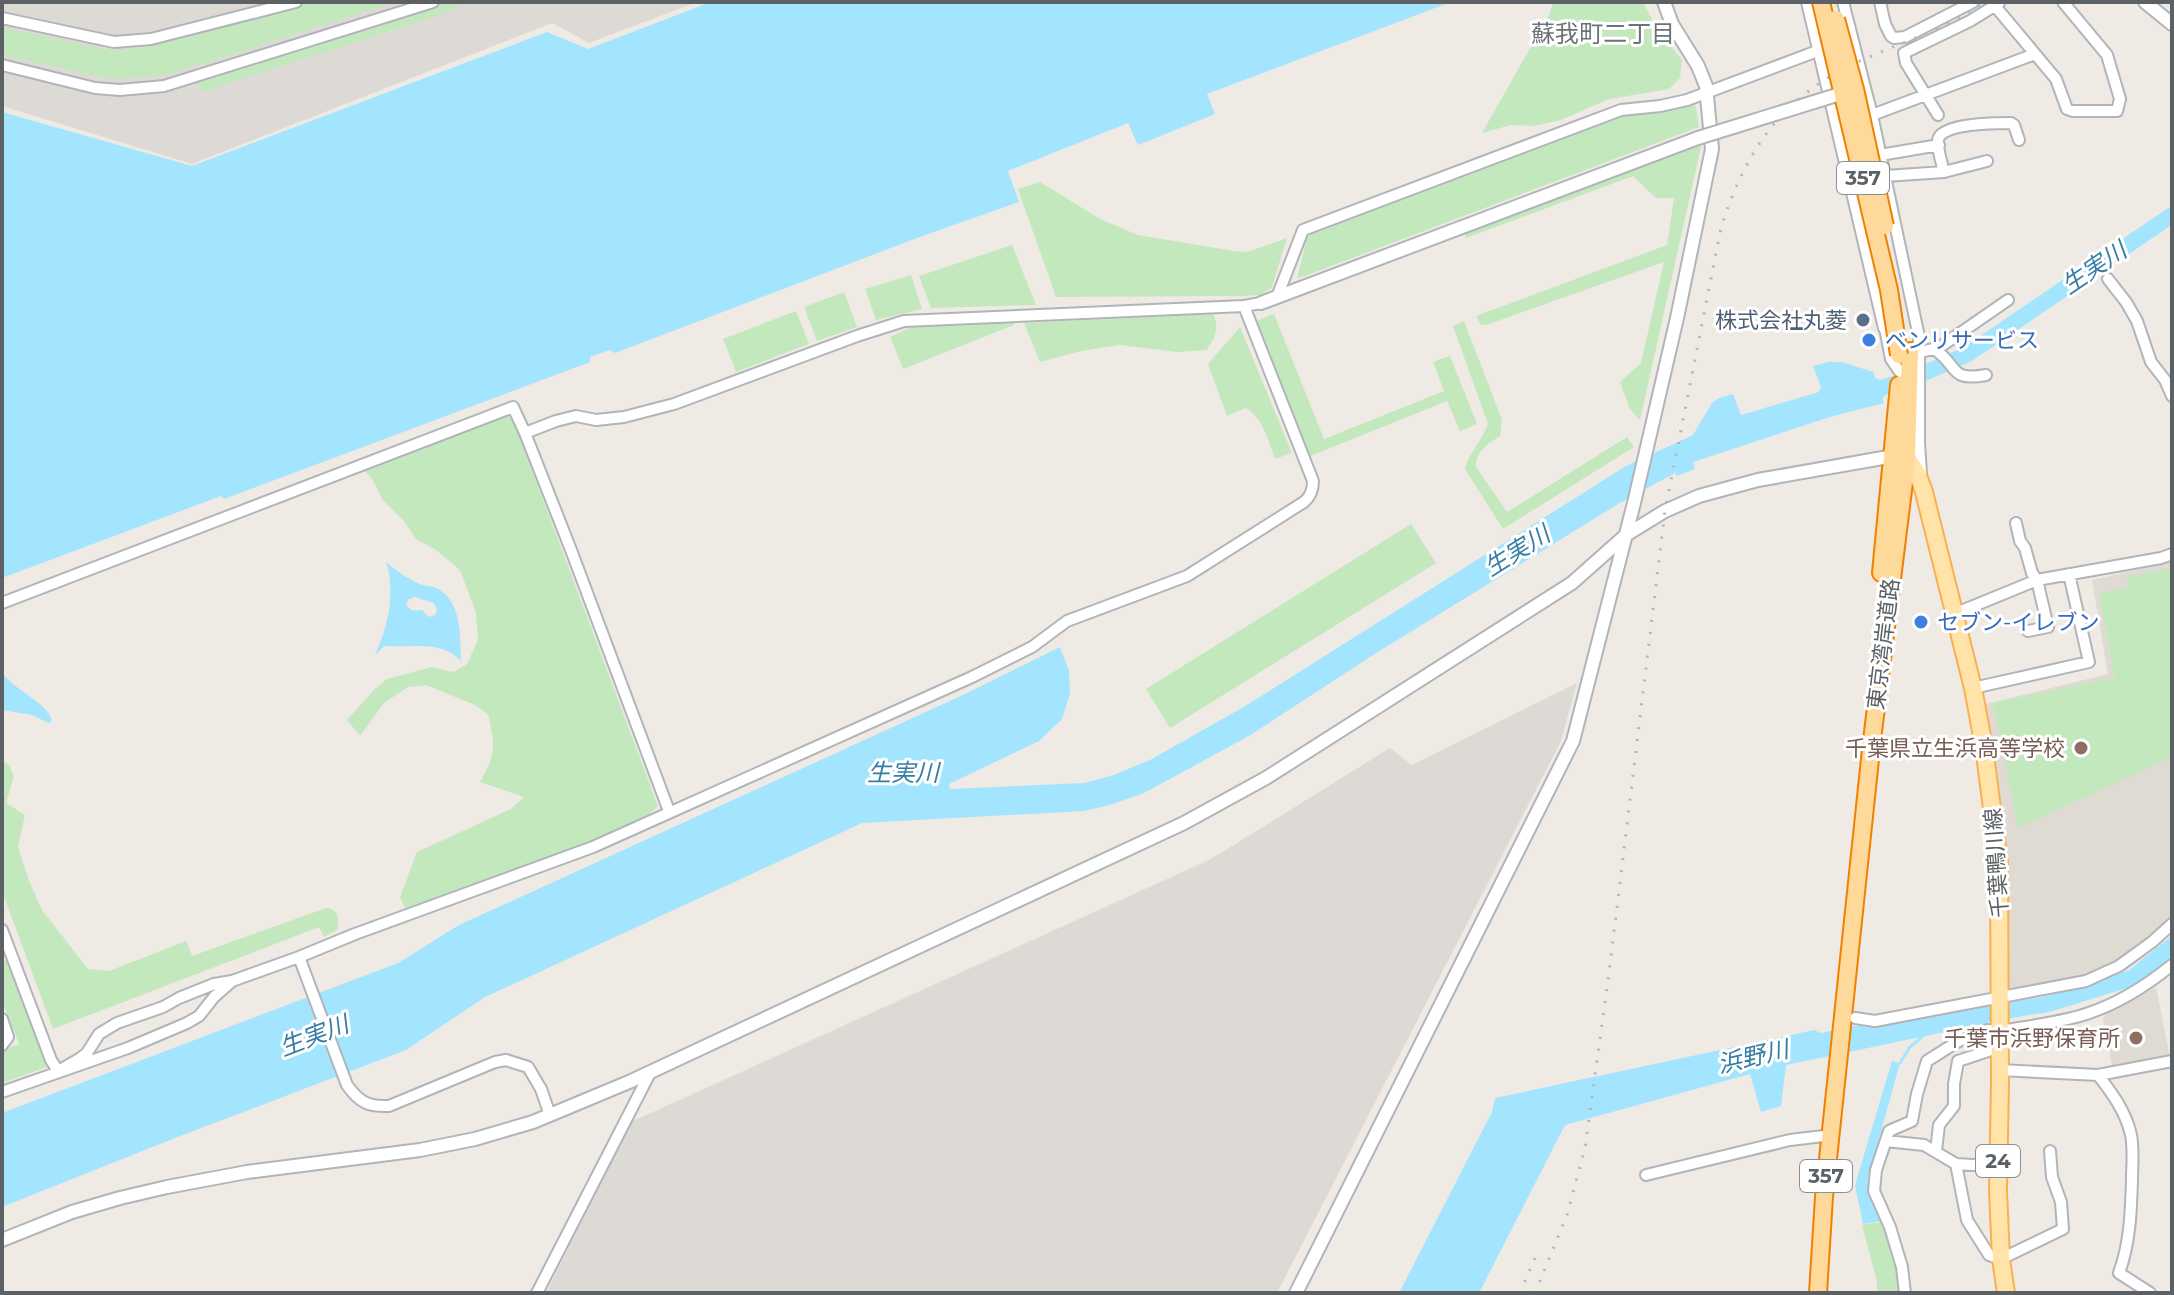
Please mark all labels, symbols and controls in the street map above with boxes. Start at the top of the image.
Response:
district label: 蘇我町二丁目 [1531,19,1675,48]
road number: 357 [1837,162,1889,194]
water label: 生実川 [2056,234,2134,300]
place label: 株式会社丸菱 [1715,307,1847,334]
marker: 株式会社丸菱 [1854,311,1872,329]
place label: ベンリサービス [1885,327,2039,354]
marker: ベンリサービス [1860,331,1878,349]
water label: 生実川 [1479,518,1557,582]
street label: 東京湾岸道路 [1862,577,1905,711]
place label: セブン-イレブン [1937,609,2099,636]
marker: セブン-イレブン [1912,613,1930,631]
place label: 千葉県立生浜高等学校 [1845,735,2065,762]
marker: 千葉県立生浜高等学校 [2072,739,2090,757]
water label: 生実川 [867,758,942,787]
street label: 千葉鴨川線 [1979,807,2014,919]
water label: 生実川 [275,1008,355,1062]
place label: 千葉市浜野保育所 [1944,1025,2120,1052]
marker: 千葉市浜野保育所 [2127,1029,2145,1047]
water label: 浜野川 [1715,1034,1794,1079]
road number: 24 [1976,1145,2020,1177]
road number: 357 [1800,1160,1852,1192]

